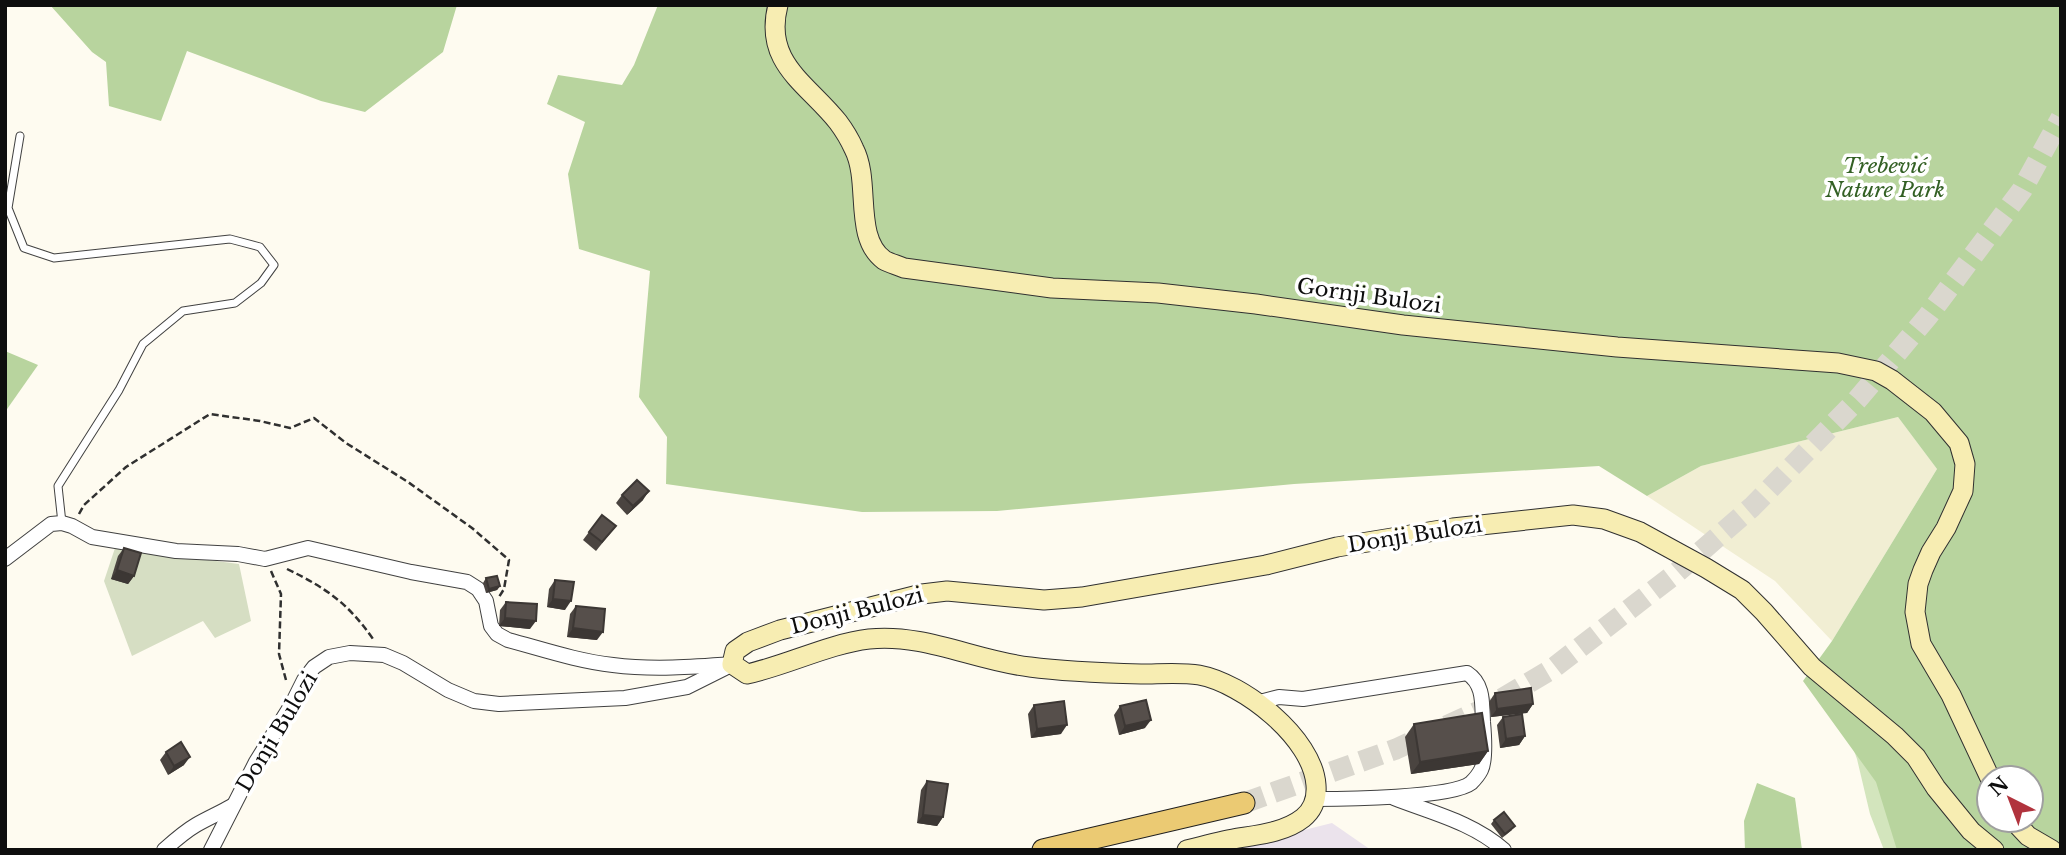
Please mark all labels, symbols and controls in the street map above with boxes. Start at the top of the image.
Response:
park label: Trebević Nature Park [1824,153,1945,203]
street label: Gornji Bulozi [1295,273,1443,319]
street label: Donji Bulozi [1346,512,1484,558]
street label: Donji Bulozi [788,582,926,640]
street label: Donji Bulozi [231,667,323,797]
north arrow [1975,764,2045,834]
text: N [1985,772,2013,801]

